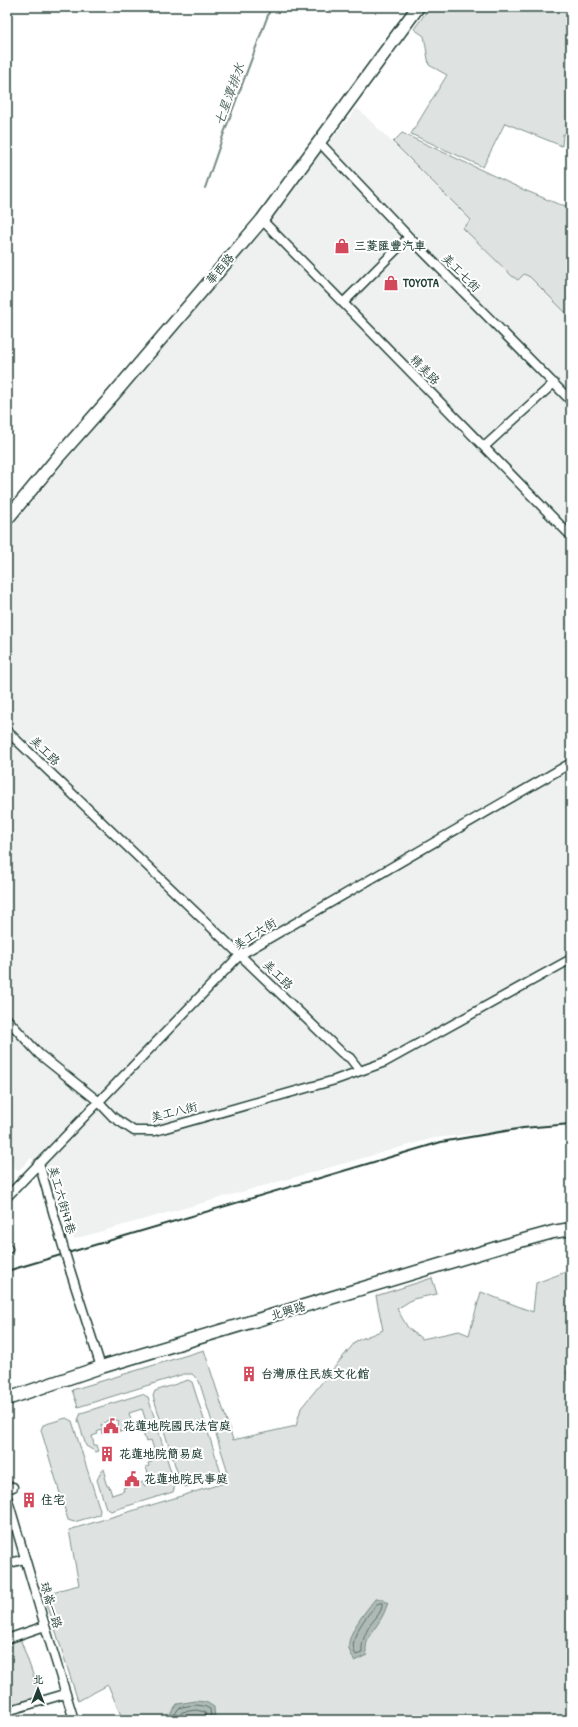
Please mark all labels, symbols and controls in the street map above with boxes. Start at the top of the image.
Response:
water label: 七星潭排水 [209,59,249,128]
shop icon: 三菱匯豐汽車 [333,237,351,255]
place label: 三菱匯豐汽車 [354,237,426,254]
street label: 華西路 [202,249,238,288]
street label: 美工七街 [438,250,484,296]
shop icon: TOYOTA [382,274,400,292]
place label: TOYOTA [402,274,439,291]
street label: 精美路 [407,351,444,389]
street label: 美工路 [26,732,64,769]
street label: 美工六街 [230,914,280,954]
street label: 美工路 [259,956,297,993]
street label: 美工八街 [149,1097,199,1126]
street label: 美工六街47巷 [45,1164,80,1236]
street label: 北興路 [268,1297,308,1324]
building icon: 台灣原住民族文化館 [240,1365,258,1383]
place label: 台灣原住民族文化館 [261,1365,370,1382]
public building icon: 花蓮地院國民法官庭 [102,1417,120,1435]
place label: 花蓮地院國民法官庭 [123,1417,231,1434]
building icon: 花蓮地院簡易庭 [98,1445,116,1463]
place label: 花蓮地院簡易庭 [119,1445,203,1462]
public building icon: 花蓮地院民事庭 [123,1470,141,1488]
place label: 花蓮地院民事庭 [144,1470,228,1487]
building icon: 住宅 [20,1491,38,1509]
place label: 住宅 [41,1491,65,1508]
street label: 球崙一路 [36,1579,67,1630]
north arrow [18,1669,58,1709]
text: 北 [33,1672,44,1686]

